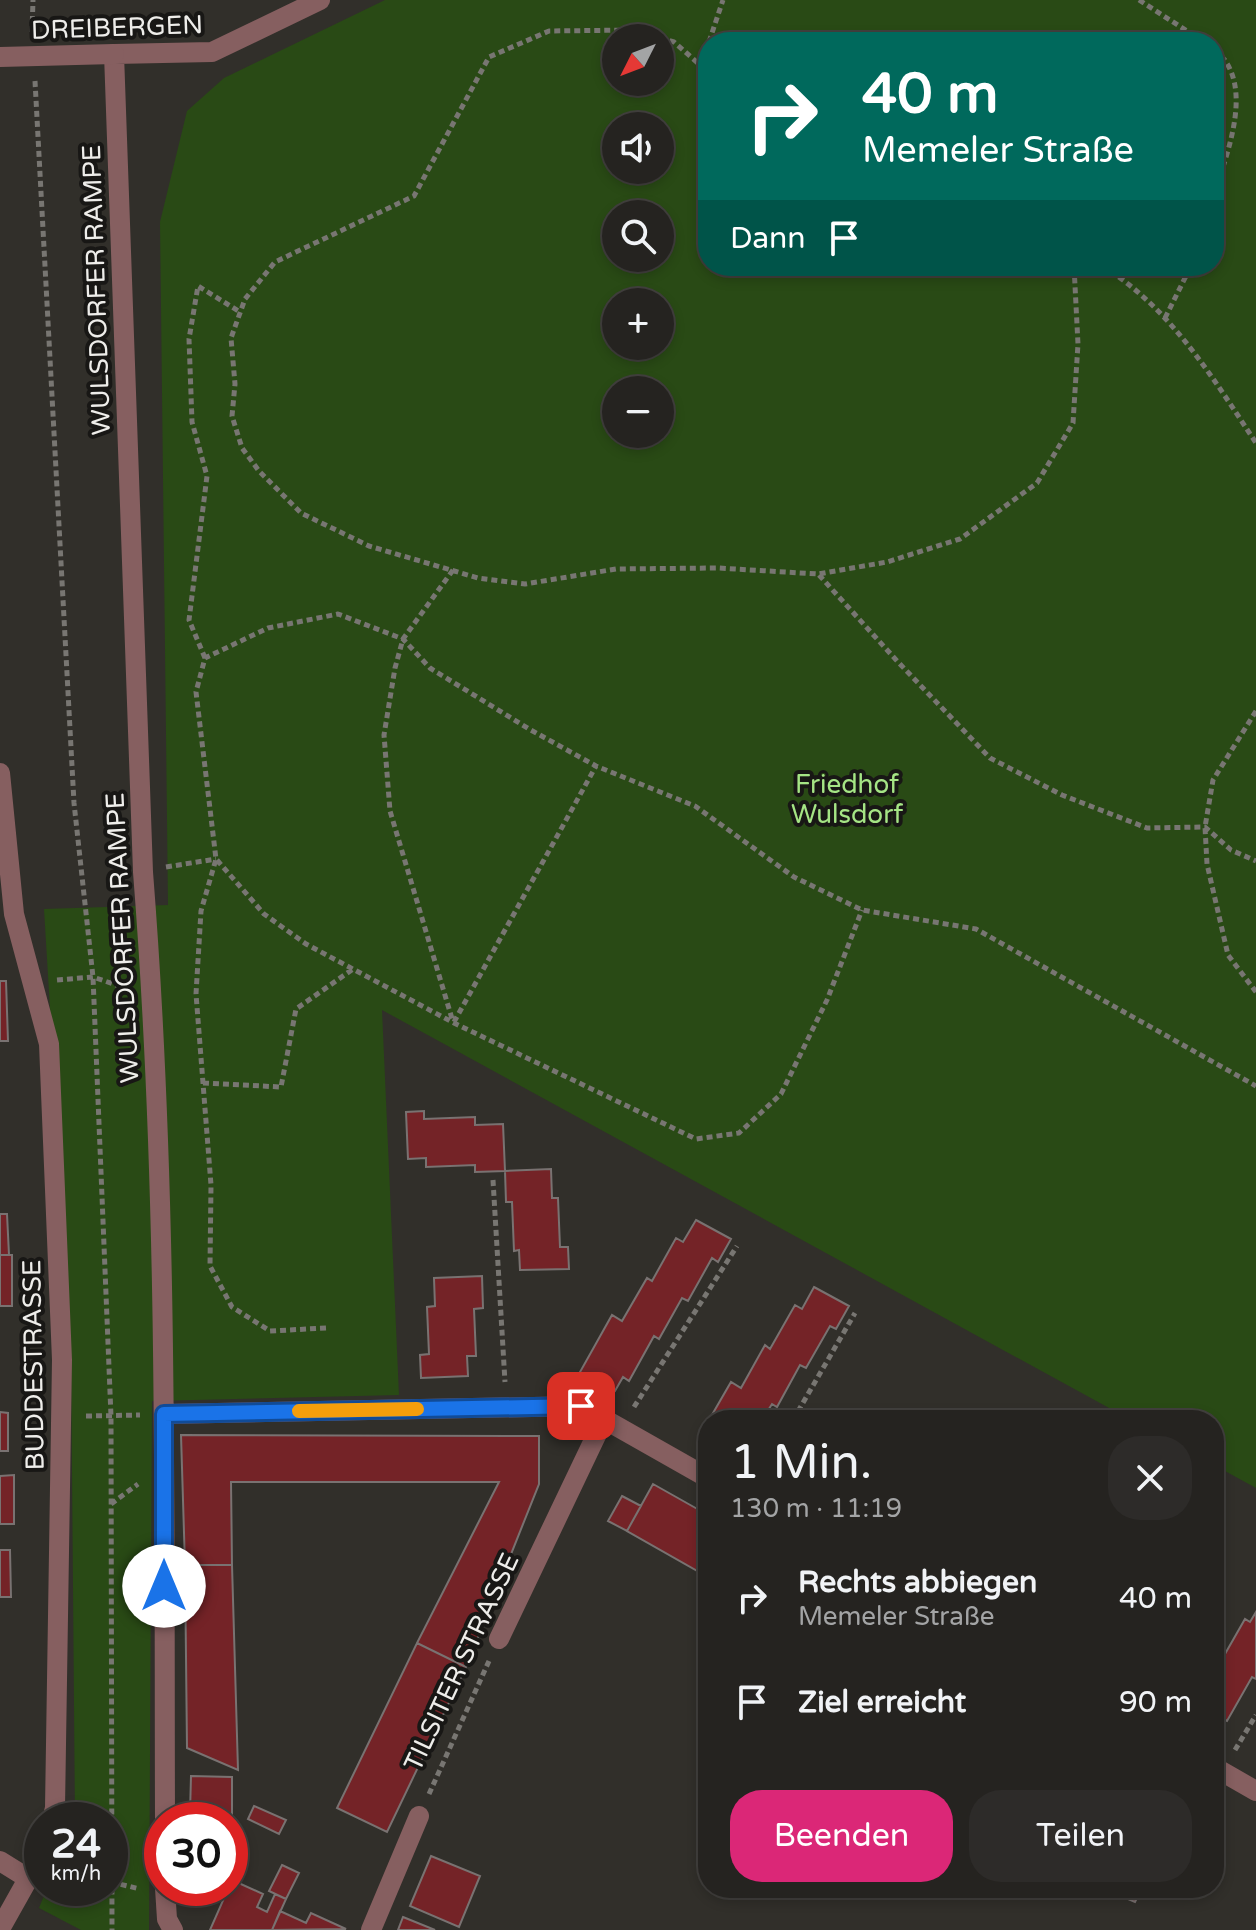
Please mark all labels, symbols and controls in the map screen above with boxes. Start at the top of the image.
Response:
street label: DREIBERGEN [30,9,204,46]
north arrow [602,24,674,96]
map controls [602,24,674,448]
text: 40 m [862,61,998,128]
icon: right [730,64,834,168]
button: sound [602,112,674,184]
text: Memeler Straße [862,129,1134,172]
street label: WULSDORFER RAMPE [76,144,117,436]
button: search [602,200,674,272]
icon: arrive [822,216,866,260]
text: Dann [730,220,806,257]
button: + [602,288,674,360]
button: − [602,376,674,448]
park label: Friedhof Wulsdorf [791,769,903,830]
street label: WULSDORFER RAMPE [99,792,146,1084]
street label: BUDDESTRASSE [16,1259,51,1471]
pin [547,1372,615,1440]
icon: arrive [559,1384,603,1428]
text: 1 Min. [730,1434,872,1492]
button: close [1108,1436,1192,1520]
text: 130 m · 11:19 [730,1493,902,1524]
position arrow [122,1544,206,1628]
street label: TILSITER STRASSE [397,1548,526,1776]
text: Rechts abbiegen [798,1564,1037,1601]
icon: right [730,1576,774,1620]
text: 40 m [1119,1580,1192,1617]
text: Memeler Straße [798,1601,994,1632]
icon: arrive [730,1680,774,1724]
text: Ziel erreicht [798,1684,966,1721]
text: 90 m [1119,1684,1192,1721]
button: Beenden [730,1790,953,1882]
button: Teilen [969,1790,1192,1882]
speed limit sign: 30 [144,1802,248,1906]
text: 24 [51,1820,101,1868]
text: km/h [51,1862,101,1886]

